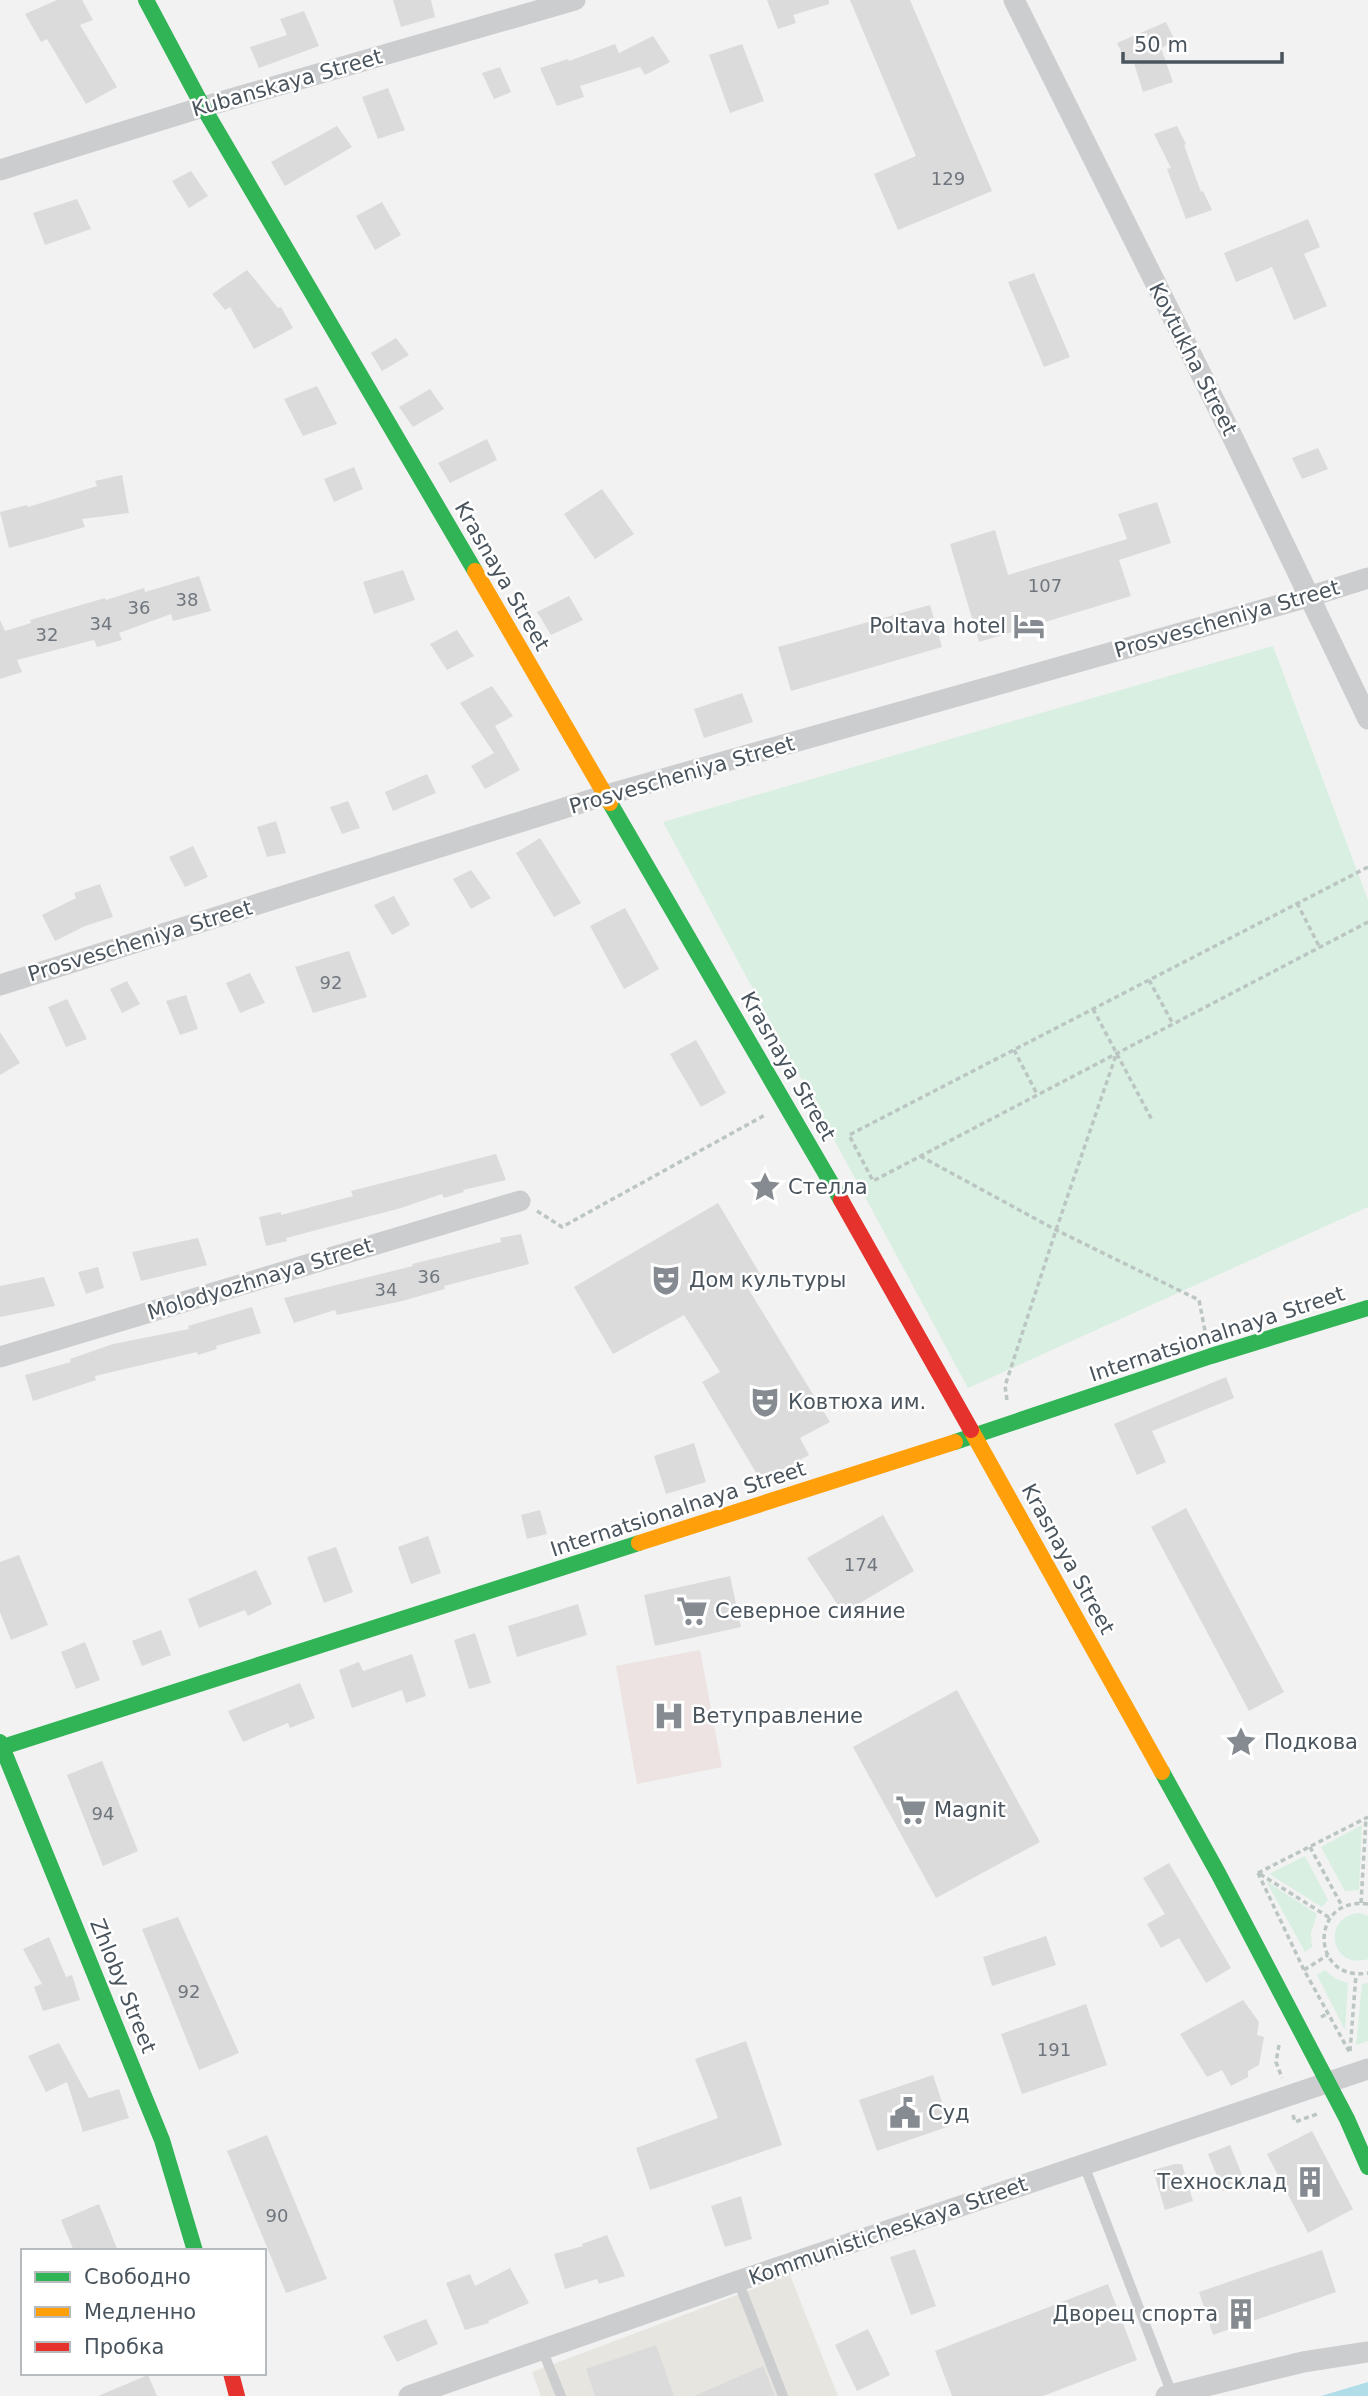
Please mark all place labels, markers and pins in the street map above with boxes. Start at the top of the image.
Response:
hotel icon: Poltava hotel [1012,609,1046,643]
place label: Poltava hotel [869,614,1006,638]
place icon: Стелла [748,1170,782,1204]
place label: Стелла [788,1175,868,1199]
theatre icon: Дом культуры [649,1263,683,1297]
place label: Дом культуры [689,1268,846,1292]
theatre icon: Ковтюха им. [748,1385,782,1419]
place label: Ковтюха им. [788,1390,926,1414]
supermarket icon: Северное сияние [675,1594,709,1628]
place label: Северное сияние [715,1599,906,1623]
hospital icon: Ветуправление [652,1699,686,1733]
place label: Ветуправление [692,1704,863,1728]
place icon: Подкова [1224,1725,1258,1759]
place label: Подкова [1264,1730,1358,1754]
supermarket icon: Magnit [894,1793,928,1827]
place label: Magnit [934,1798,1006,1822]
public building icon: Суд [888,2096,922,2130]
place label: Суд [928,2101,970,2125]
building icon: Техносклад [1293,2165,1327,2199]
place label: Техносклад [1156,2170,1287,2194]
building icon: Дворец спорта [1224,2297,1258,2331]
place label: Дворец спорта [1053,2302,1218,2326]

